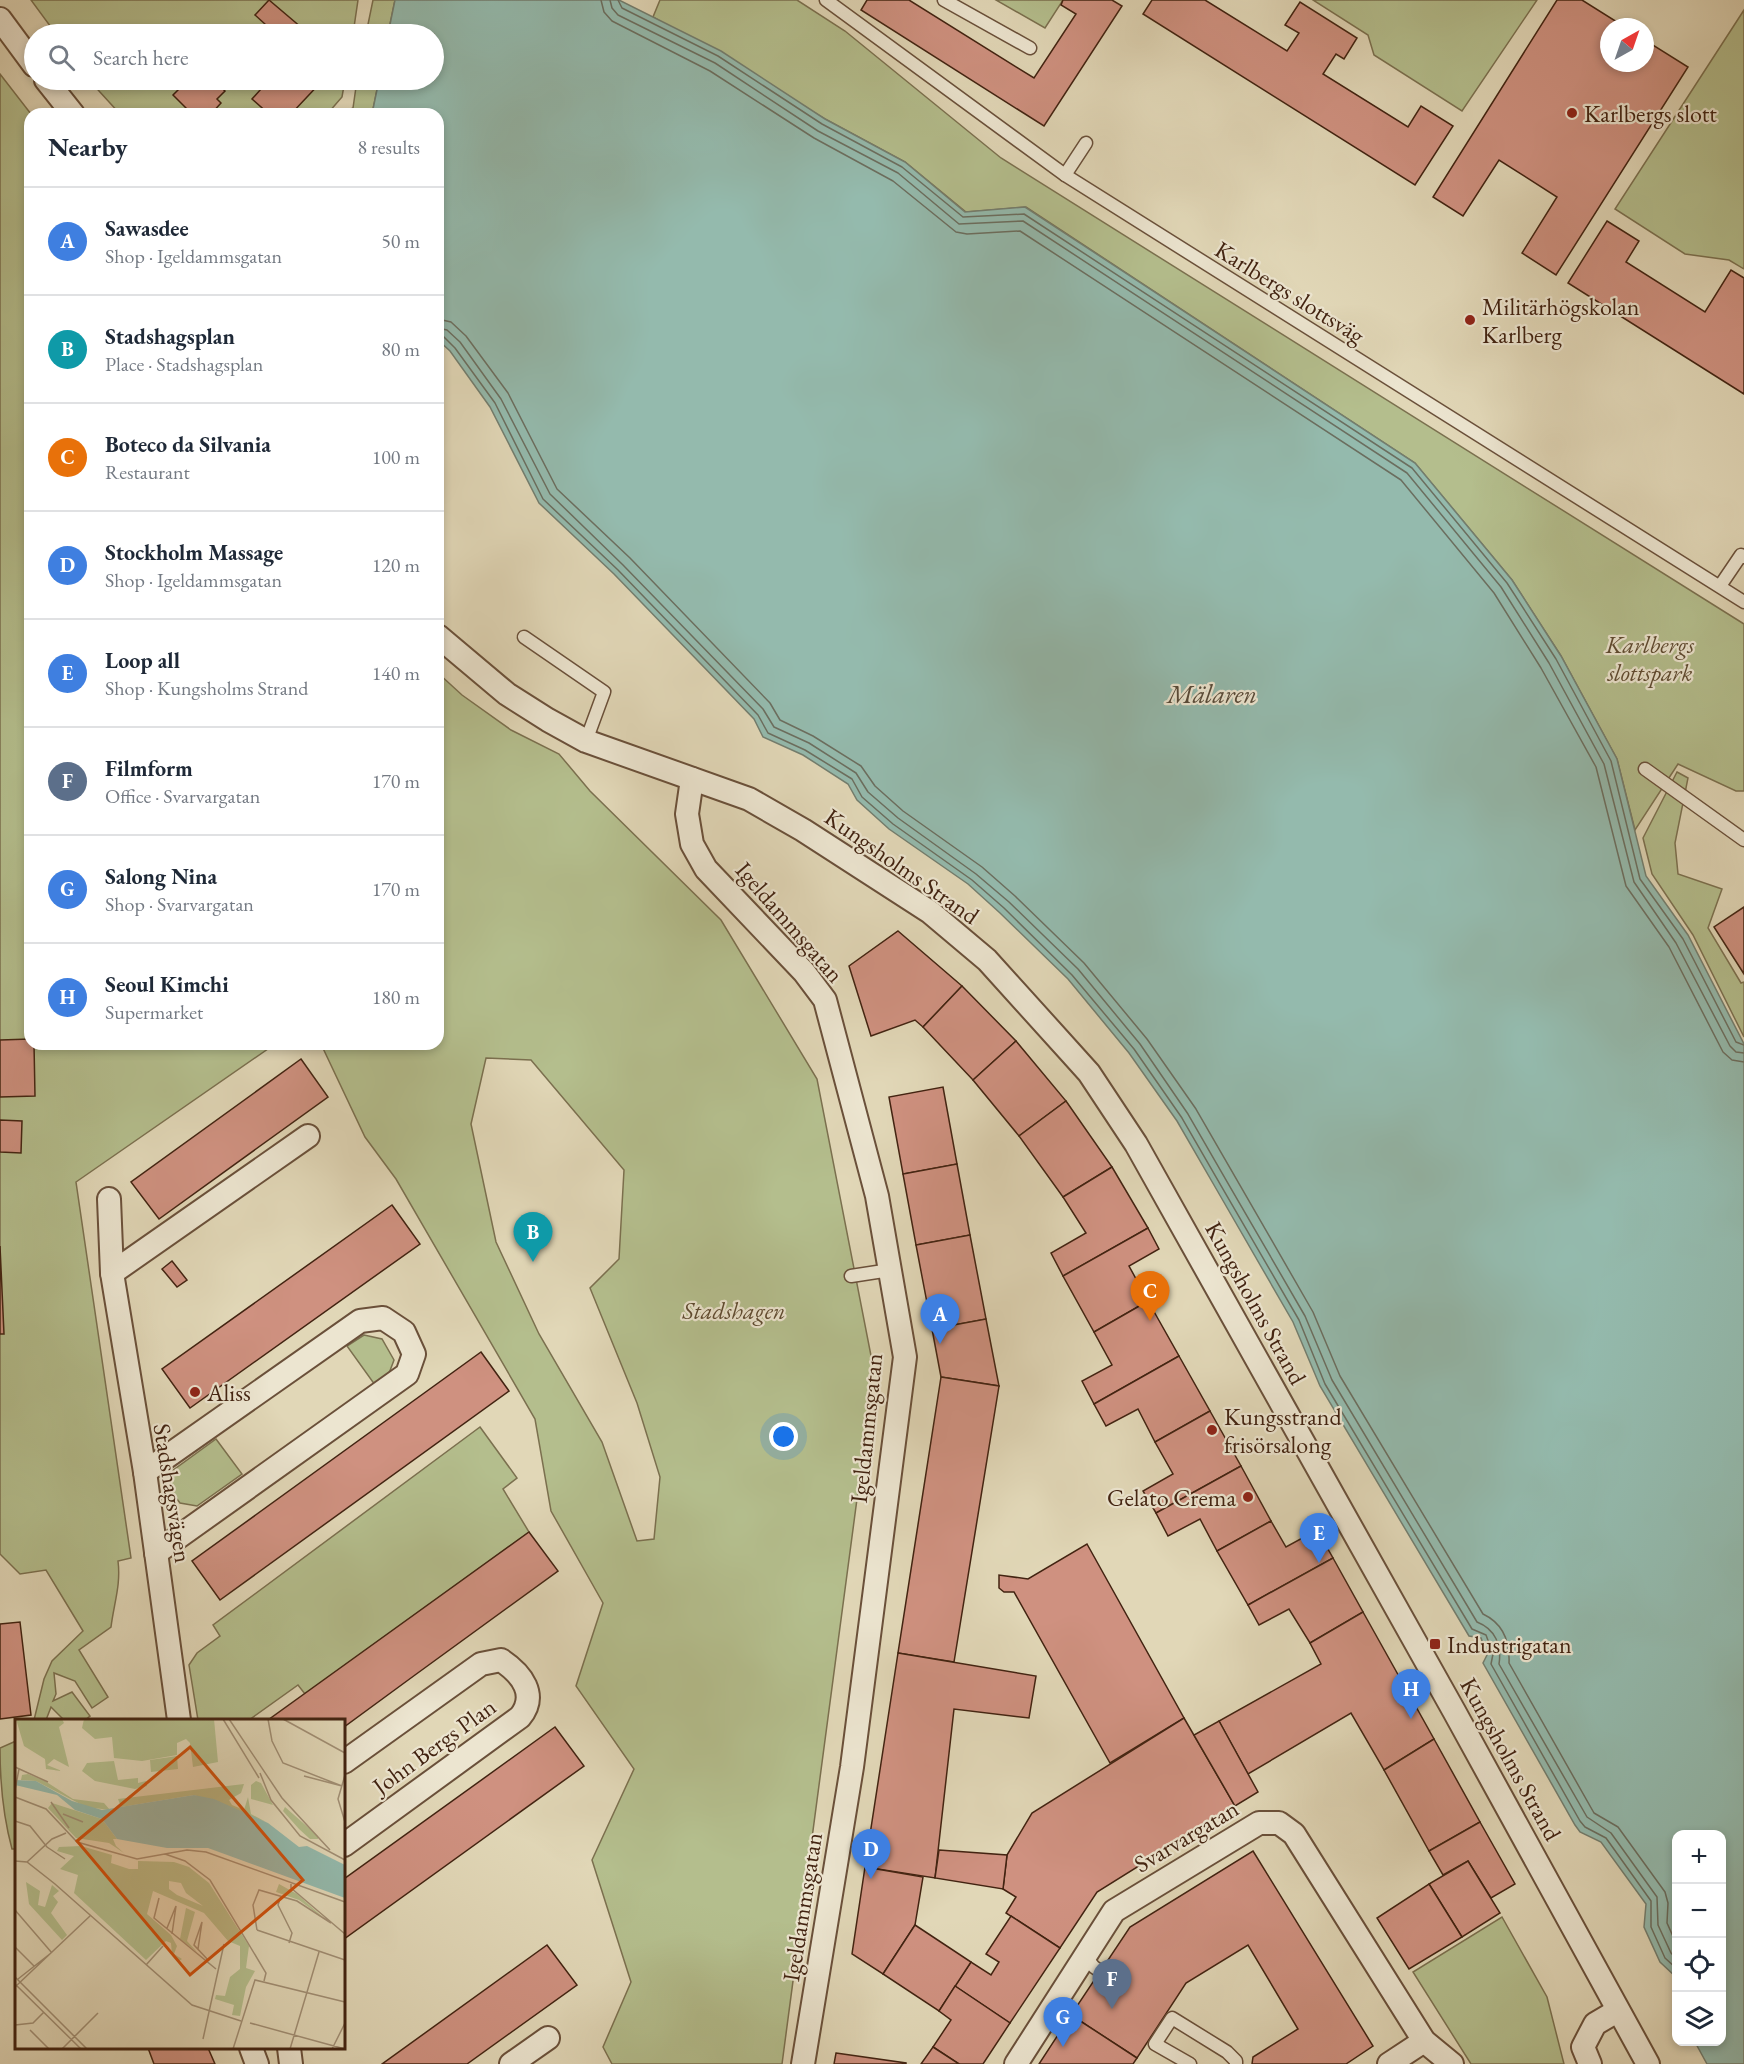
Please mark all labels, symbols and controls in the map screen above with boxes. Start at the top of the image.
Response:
north arrow [1600,18,1654,72]
search box [24,24,444,90]
icon: search [45,41,78,74]
text: Search here [93,43,188,72]
place label: Karlbergs slott [1584,98,1717,129]
marker: Karlbergs slott [1565,106,1579,120]
text: Nearby [48,130,128,164]
text: 8 results [357,134,420,160]
text: Sawasdee [105,214,189,243]
text: A [60,228,75,254]
text: 50 m [381,228,420,254]
street label: Karlbergs slottsväg [1209,234,1371,351]
text: Shop · Igeldammsgatan [105,243,282,269]
place label: Militärhögskolan Karlberg [1482,291,1640,350]
marker: Militärhögskolan Karlberg [1463,313,1477,327]
text: Stadshagsplan [105,322,235,351]
text: B [61,336,74,362]
text: 80 m [381,336,420,362]
text: Place · Stadshagsplan [105,351,263,377]
text: Boteco da Silvania [105,430,271,459]
text: C [60,444,75,470]
text: 100 m [372,444,420,470]
text: Restaurant [105,459,190,485]
text: Stockholm Massage [105,538,283,567]
text: D [60,552,75,578]
text: 120 m [372,552,420,578]
text: Shop · Igeldammsgatan [105,567,282,593]
park label: Karlbergs slottspark [1605,629,1695,688]
text: Loop all [105,646,180,675]
text: E [62,660,73,686]
text: 140 m [372,660,420,686]
text: Shop · Kungsholms Strand [105,675,308,701]
water label: Mälaren [1165,677,1257,711]
text: Filmform [105,754,193,783]
text: F [62,768,73,794]
text: 170 m [372,768,420,794]
text: Office · Svarvargatan [105,783,260,809]
street label: Kungsholms Strand [819,801,986,931]
street label: Igeldammsgatan [729,855,851,989]
text: Salong Nina [105,862,217,891]
text: G [60,876,75,902]
text: 170 m [372,876,420,902]
text: Shop · Svarvargatan [105,891,254,917]
text: Seoul Kimchi [105,970,229,999]
text: H [59,984,76,1010]
text: 180 m [372,984,420,1010]
text: Supermarket [105,999,203,1025]
pin: B [514,1212,552,1262]
street label: Kungsholms Strand [1198,1216,1314,1391]
pin: C [1130,1272,1170,1321]
pin: A [920,1294,960,1344]
park label: Stadshagen [682,1295,785,1326]
street label: Igeldammsgatan [843,1351,889,1504]
place label: Aliss [206,1377,251,1408]
marker: Aliss [188,1385,202,1399]
place label: Kungsstrand frisörsalong [1224,1401,1342,1460]
street label: Stadshagsvägen [147,1421,199,1565]
your location [769,1422,798,1451]
marker: Kungsstrand frisörsalong [1205,1423,1219,1437]
place label: Gelato Crema [1107,1482,1236,1513]
marker: Gelato Crema [1241,1490,1255,1504]
pin: E [1300,1514,1338,1563]
place label: Industrigatan [1447,1629,1572,1660]
marker: Industrigatan [1428,1637,1442,1651]
pin: H [1392,1670,1430,1719]
street label: Kungsholms Strand [1453,1672,1569,1847]
street label: John Bergs Plan [365,1691,502,1802]
inset map [15,1719,345,2049]
street label: Svarvargatan [1128,1793,1244,1879]
street label: Igeldammsgatan [775,1830,829,1984]
pin: D [852,1830,890,1879]
map controls [1672,1830,1726,2046]
button: + [1672,1830,1726,1884]
button: − [1672,1884,1726,1938]
button: locate [1672,1938,1726,1992]
pin: F [1092,1960,1132,2009]
button: layers [1672,1992,1726,2046]
pin: G [1044,1998,1082,2047]

